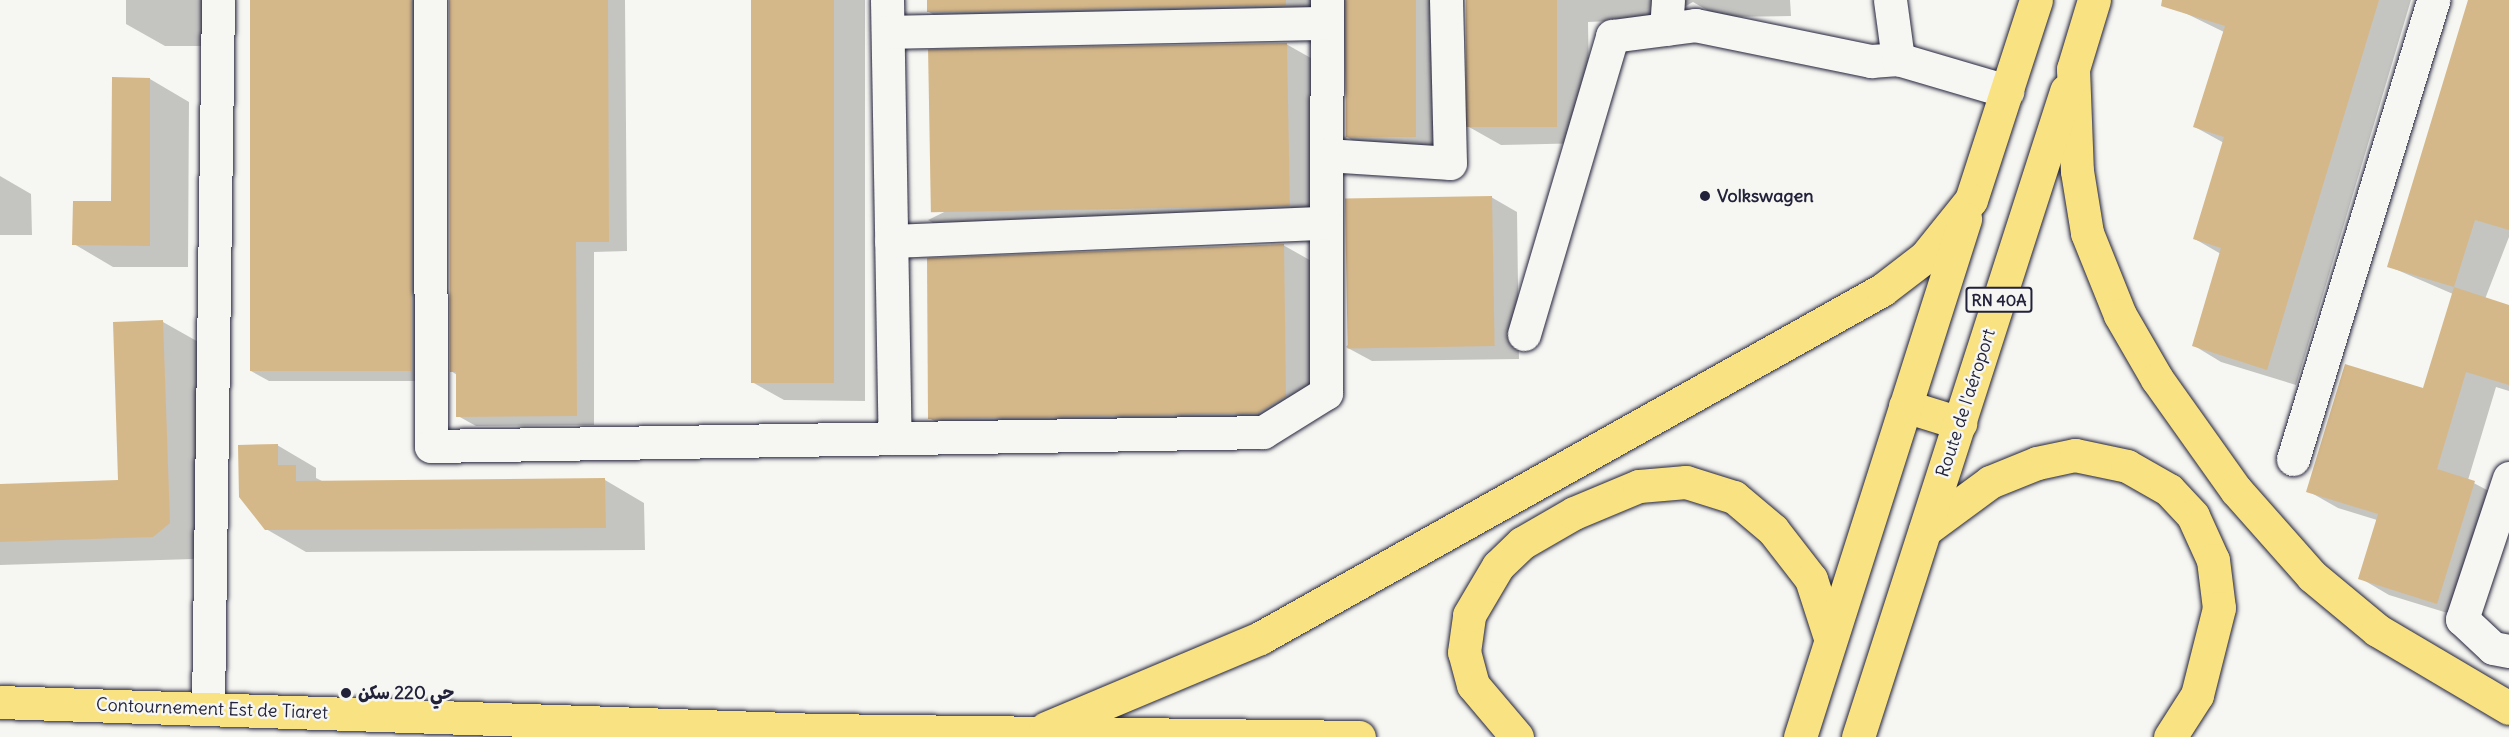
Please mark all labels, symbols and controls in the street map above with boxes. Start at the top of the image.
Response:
place label: Volkswagen [1717,185,1814,207]
marker: Volkswagen [1698,189,1712,203]
road number: RN 40A [1964,287,2034,313]
street label: Route de l'aéroport [1932,326,2000,480]
place label: حي 220 سكن [358,682,454,704]
marker: حي 220 سكن [339,686,353,700]
street label: Contournement Est de Tiaret [96,694,328,724]

